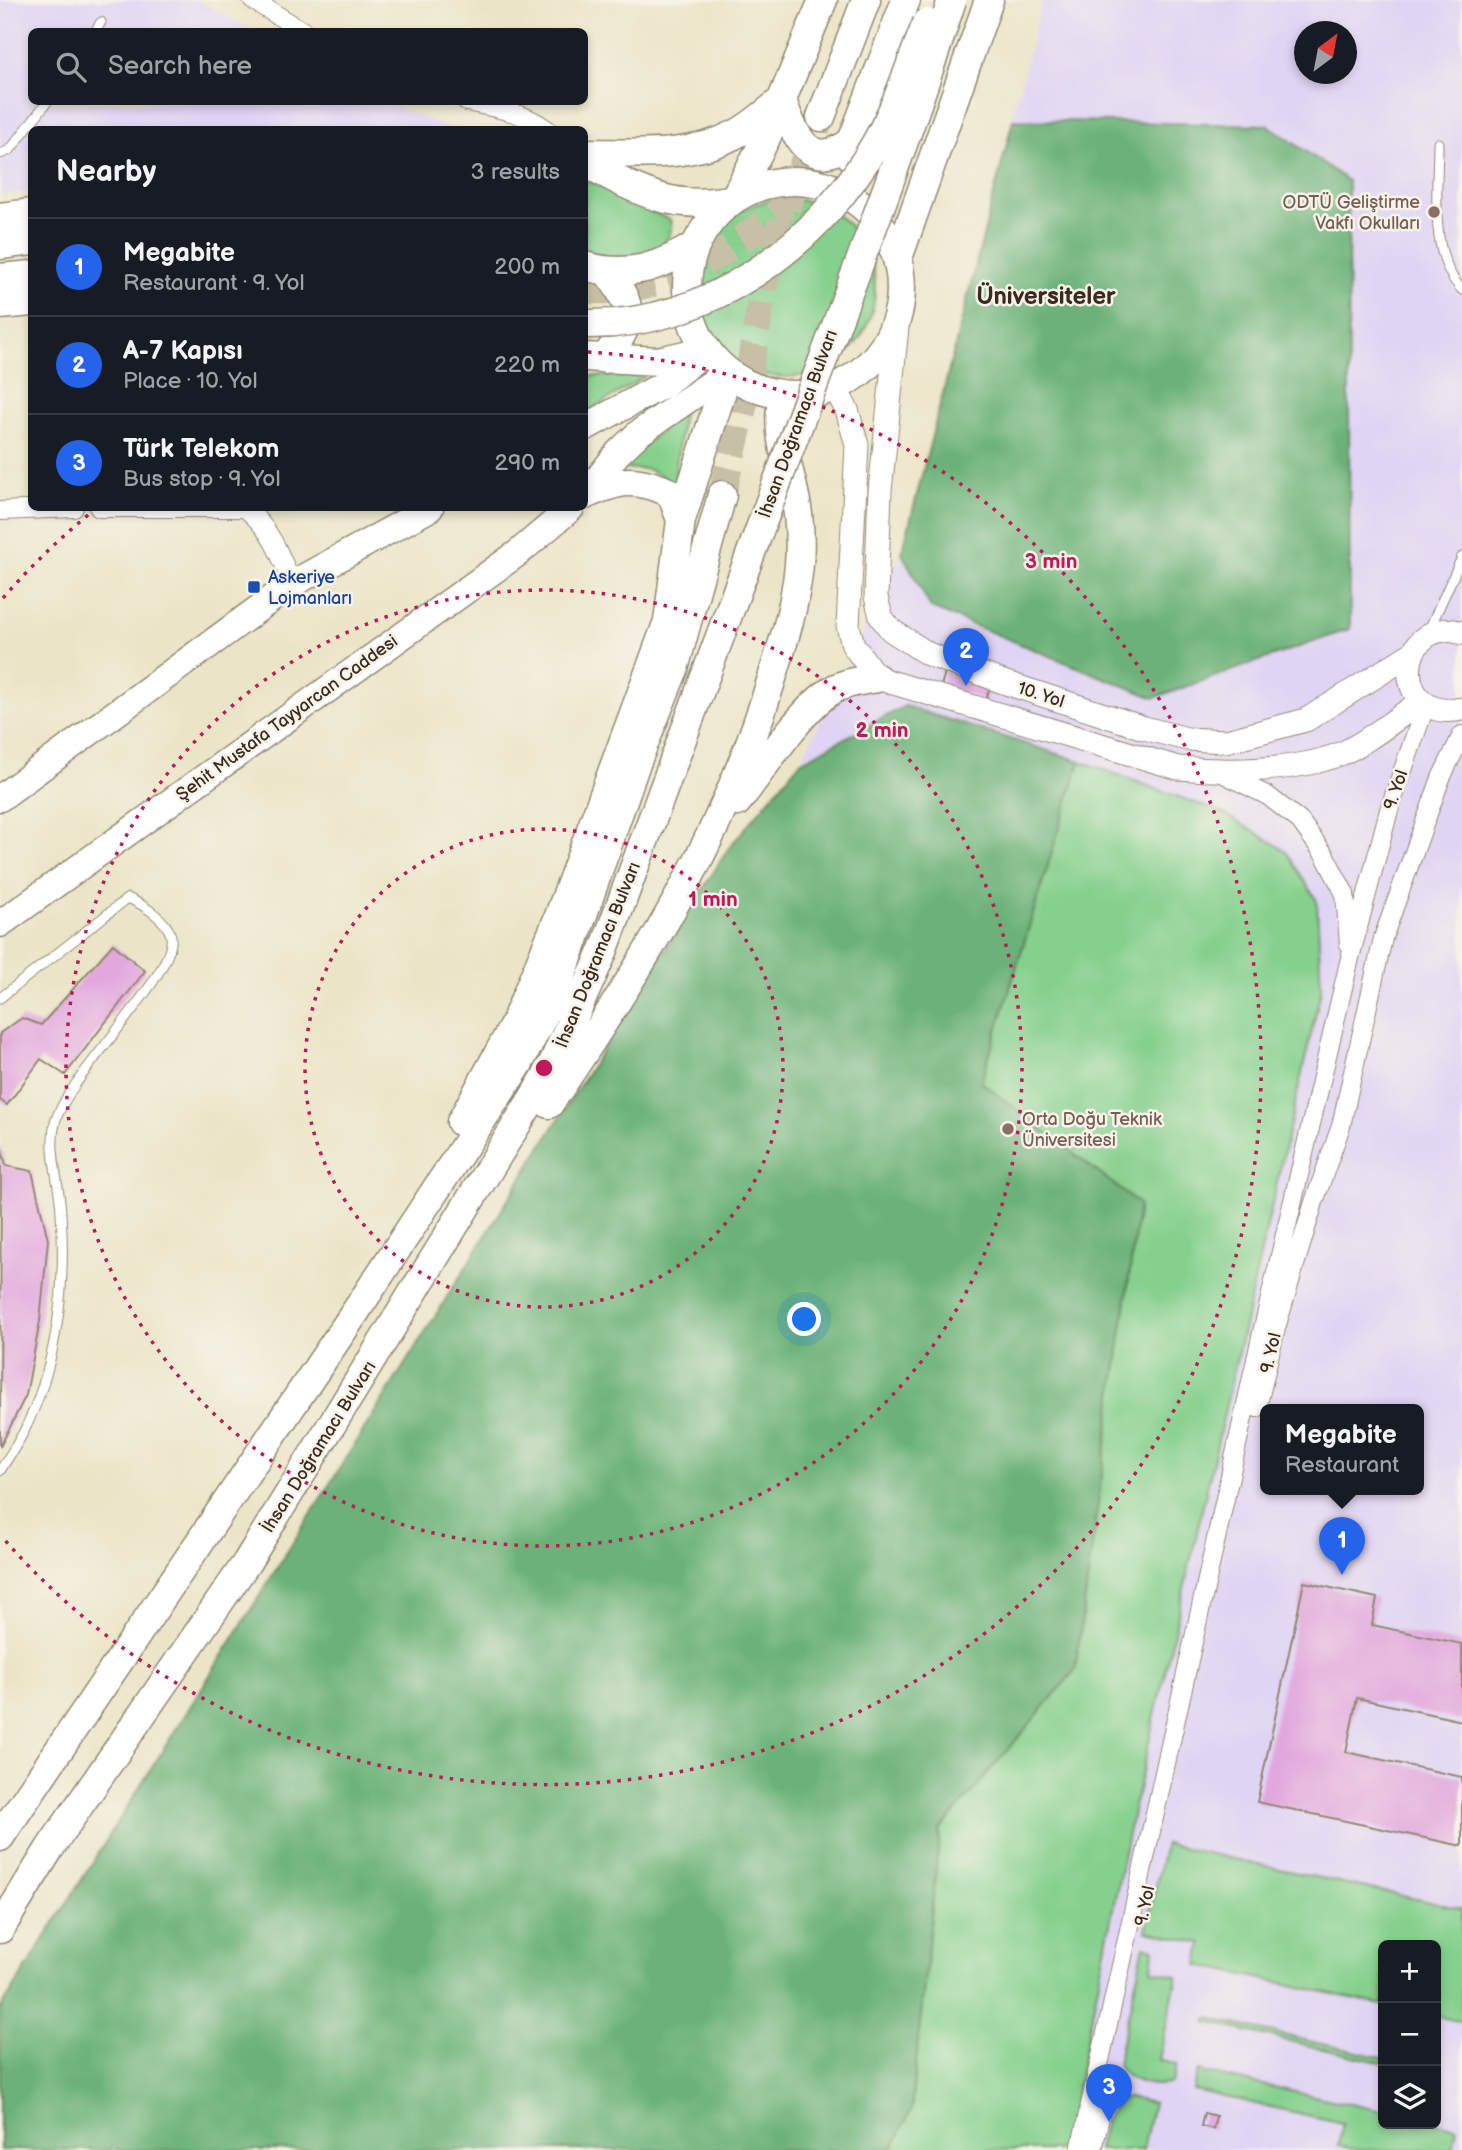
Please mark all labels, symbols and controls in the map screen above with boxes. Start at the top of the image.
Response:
north arrow [1294,21,1357,84]
search box [28,28,588,105]
icon: search [52,48,90,86]
text: Search here [108,51,252,82]
text: Nearby [56,154,156,190]
text: 3 results [471,158,560,186]
place label: ODTÜ Geliştirme Vakfı Okulları [1283,191,1420,234]
marker: ODTÜ Geliştirme Vakfı Okulları [1426,204,1442,220]
text: Megabite [123,238,235,269]
text: 1 [74,253,84,281]
text: 200 m [494,253,560,281]
text: Restaurant · 9. Yol [123,269,305,297]
district label: Üniversiteler [976,282,1116,311]
street label: İhsan Doğramacı Bulvarı [753,327,842,521]
text: A-7 Kapısı [123,336,243,367]
text: 2 [72,351,86,379]
text: 220 m [494,351,560,379]
text: Place · 10. Yol [123,367,258,395]
text: Türk Telekom [123,434,279,465]
text: 3 [72,449,86,477]
text: 290 m [494,449,560,477]
text: Bus stop · 9. Yol [123,465,281,493]
text: 3 min [1025,549,1077,574]
place label: Askeriye Lojmanları [268,567,352,609]
marker: Askeriye Lojmanları [246,579,262,595]
pin: 2 [943,628,989,686]
street label: Şehit Mustafa Tayyarcan Caddesi [172,631,402,805]
street label: 10. Yol [1015,678,1067,712]
text: 2 min [855,718,909,743]
street label: 9. Yol [1379,767,1413,813]
street label: İhsan Doğramacı Bulvarı [550,859,645,1051]
text: 1 min [688,887,738,912]
centre of rings [532,1056,556,1080]
place label: Orta Doğu Teknik Üniversitesi [1022,1109,1162,1151]
marker: Orta Doğu Teknik Üniversitesi [1000,1121,1016,1137]
your location [787,1302,821,1336]
street label: 9. Yol [1256,1331,1286,1375]
street label: İhsan Doğramacı Bulvarı [257,1357,381,1537]
popup [1260,1404,1424,1495]
text: Megabite [1285,1420,1397,1451]
text: Restaurant [1285,1451,1399,1479]
pin: 1 [1319,1517,1365,1575]
street label: 9. Yol [1130,1884,1160,1928]
map controls [1378,1940,1441,2129]
button: + [1378,1940,1441,2003]
button: − [1378,2003,1441,2066]
pin: 3 [1086,2064,1132,2122]
button: layers [1378,2066,1441,2129]

